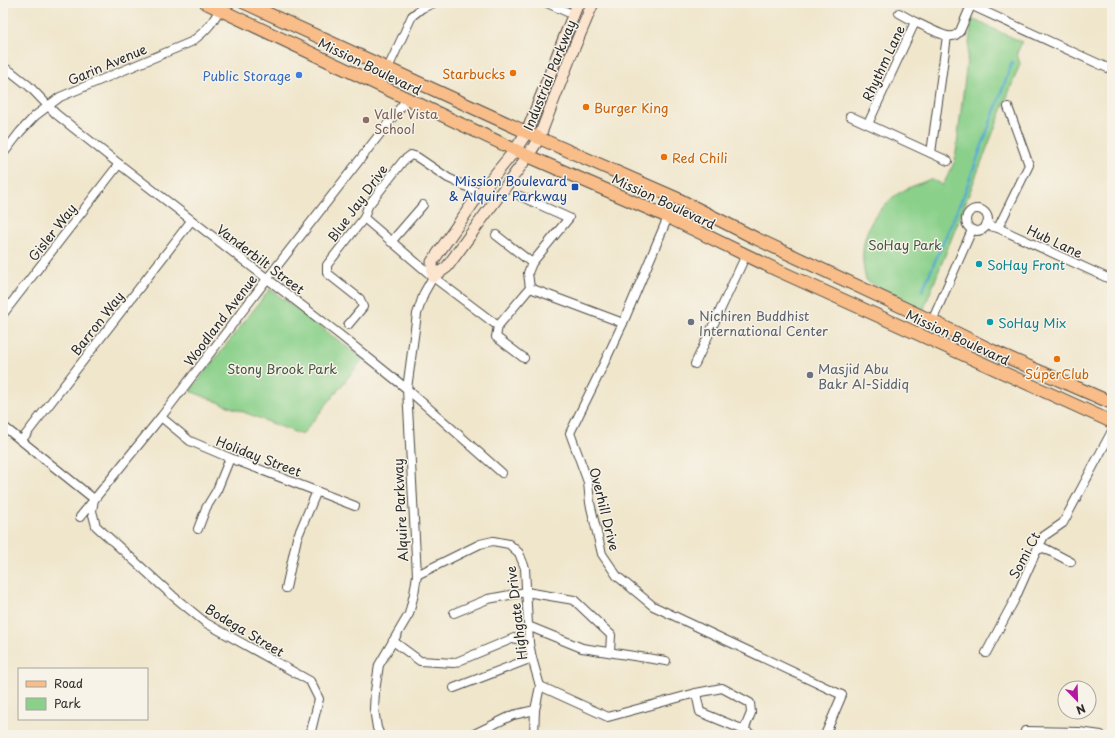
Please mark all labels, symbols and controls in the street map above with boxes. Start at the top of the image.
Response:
street label: Industrial Parkway [518,17,580,133]
street label: Rhythm Lane [857,22,909,104]
street label: Mission Boulevard [315,33,425,99]
street label: Garin Avenue [65,39,149,89]
place label: Starbucks [442,64,505,83]
place label: Public Storage [202,66,291,85]
marker: Starbucks [508,68,518,78]
marker: Public Storage [294,70,304,80]
place label: Burger King [594,98,669,117]
marker: Burger King [581,102,591,112]
place label: Valle Vista School [374,104,439,138]
marker: Valle Vista School [361,115,371,125]
place label: Red Chili [672,148,728,167]
marker: Red Chili [659,152,669,162]
street label: Blue Jay Drive [322,160,392,246]
street label: Mission Boulevard [609,169,719,233]
place label: Mission Boulevard & Alquire Parkway [449,171,567,205]
marker: Mission Boulevard & Alquire Parkway [570,182,580,192]
street label: Gisler Way [23,199,81,265]
street label: Vanderbilt Street [213,220,309,298]
street label: Hub Lane [1024,220,1086,262]
park label: SoHay Park [868,235,942,254]
place label: SoHay Front [987,255,1065,274]
marker: SoHay Front [974,259,984,269]
street label: Woodland Avenue [179,270,261,370]
street label: Barron Way [66,287,128,359]
street label: Mission Boulevard [903,305,1013,369]
place label: Nichiren Buddhist International Center [699,306,829,340]
place label: SoHay Mix [998,313,1066,332]
marker: Nichiren Buddhist International Center [686,317,696,327]
marker: SoHay Mix [985,317,995,327]
marker: SúperClub [1052,354,1062,364]
park label: Stony Brook Park [227,359,337,378]
place label: Masjid Abu Bakr Al-Siddiq [818,359,909,393]
place label: SúperClub [1025,364,1089,383]
marker: Masjid Abu Bakr Al-Siddiq [805,370,815,380]
street label: Holiday Street [214,431,304,481]
street label: Alquire Parkway [388,458,412,562]
street label: Overhill Drive [585,465,625,553]
street label: Somi Ct [1004,528,1044,582]
street label: Highgate Drive [501,565,531,661]
street label: Bodega Street [202,599,288,661]
legend [18,668,148,720]
text: Road [54,674,83,692]
north arrow [1057,680,1097,720]
text: Park [54,694,81,712]
text: N [1074,700,1088,719]

